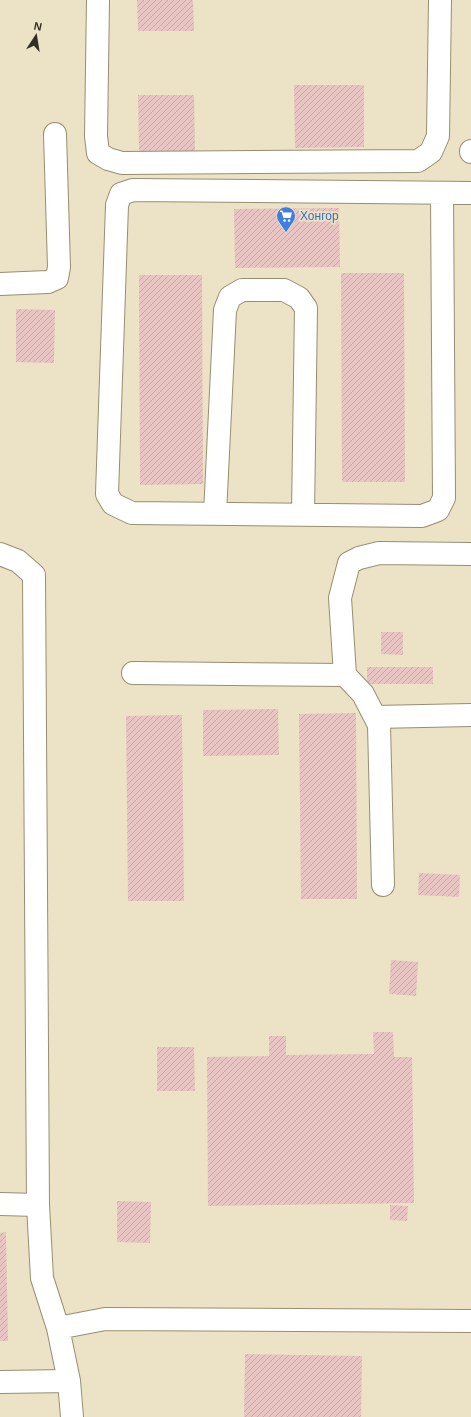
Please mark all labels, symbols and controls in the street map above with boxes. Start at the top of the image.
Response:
north arrow [16,16,56,56]
text: N [33,20,43,33]
supermarket icon: Хонгор [275,205,297,233]
place label: Хонгор [300,209,339,223]

